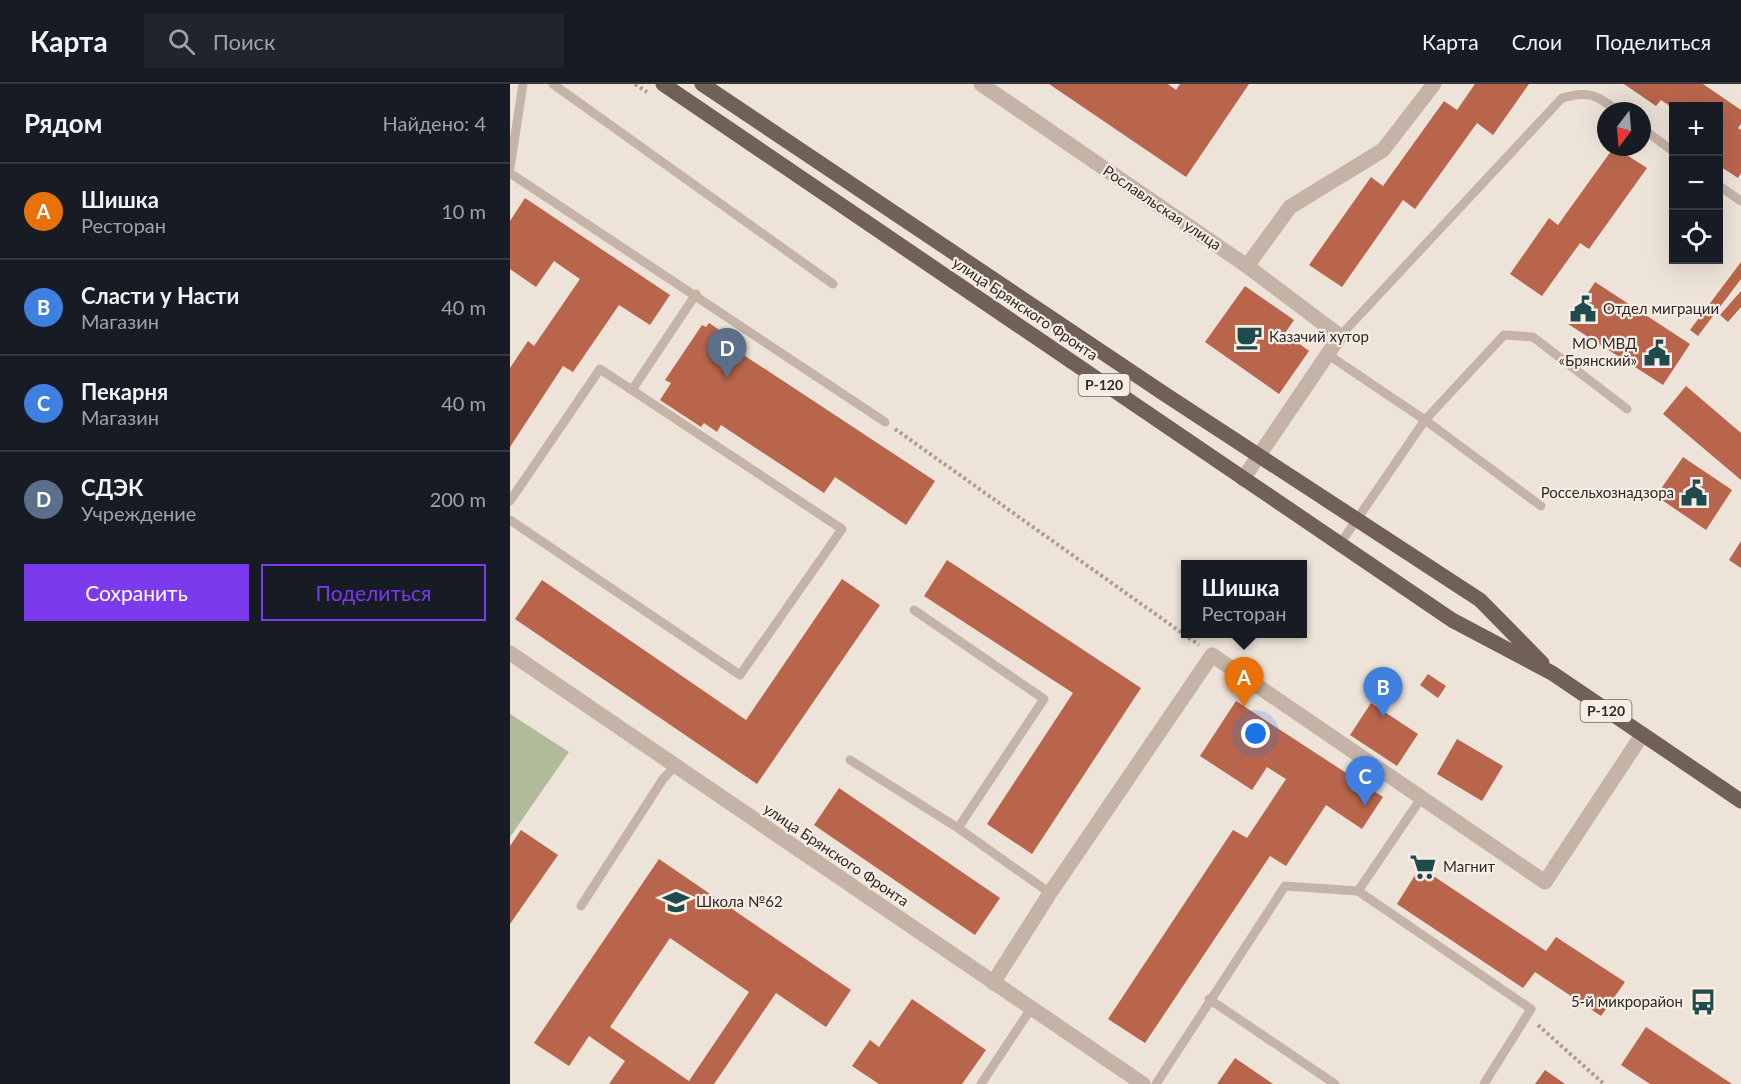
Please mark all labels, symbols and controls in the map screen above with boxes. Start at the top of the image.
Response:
search box [144,14,564,68]
text: Карта [30,24,108,58]
icon: search [165,25,198,58]
text: Поиск [213,28,276,55]
text: Карта [1422,29,1479,54]
text: Слои [1512,29,1562,54]
text: Поделиться [1595,29,1711,54]
north arrow [1597,102,1651,156]
map controls [1669,102,1723,264]
button: + [1669,102,1723,156]
text: Рядом [24,107,102,139]
text: Найдено: 4 [383,111,486,135]
button: − [1669,156,1723,210]
street label: Рославльская улица [1100,161,1225,253]
text: Шишка [81,186,159,213]
text: A [37,199,50,223]
text: 10 m [441,199,486,223]
button: locate [1669,210,1723,264]
text: Ресторан [81,213,166,237]
street label: улица Брянского Фронта [949,253,1102,364]
text: Сласти у Насти [81,282,239,309]
public building icon: Отдел миграции [1568,294,1598,324]
text: B [37,295,50,319]
text: 40 m [441,295,486,319]
place label: Отдел миграции [1603,299,1719,317]
text: Магазин [81,309,159,333]
cafe icon: Казачий хутор [1234,322,1264,352]
place label: Казачий хутор [1269,327,1369,345]
pin: D [708,328,746,378]
place label: МО МВД «Брянский» [1559,334,1637,369]
public building icon: МО МВД «Брянский» [1642,338,1672,368]
road number: Р-120 [1078,374,1130,396]
text: Пекарня [81,378,168,405]
text: C [37,391,50,415]
text: 40 m [441,391,486,415]
text: Магазин [81,405,159,429]
text: СДЭК [81,474,143,501]
public building icon: Россельхознадзора [1679,478,1709,508]
place label: Россельхознадзора [1541,483,1674,501]
text: D [36,487,51,511]
text: 200 m [430,487,486,511]
text: Учреждение [81,501,196,525]
popup [1181,560,1307,638]
button: Сохранить [24,564,249,621]
button: Поделиться [261,564,486,621]
text: Шишка [1201,574,1279,601]
text: Ресторан [1201,601,1287,625]
pin: A [1224,658,1264,707]
pin: B [1364,668,1402,717]
road number: Р-120 [1580,700,1632,722]
your location [1241,719,1270,748]
pin: C [1346,756,1384,806]
street label: улица Брянского Фронта [760,799,913,910]
supermarket icon: Магнит [1408,852,1438,882]
place label: Магнит [1443,857,1495,875]
school or university icon: Школа №62 [661,887,691,917]
place label: Школа №62 [696,892,783,910]
bus stop icon: 5-й микрорайон [1688,987,1718,1017]
place label: 5-й микрорайон [1571,992,1683,1010]

